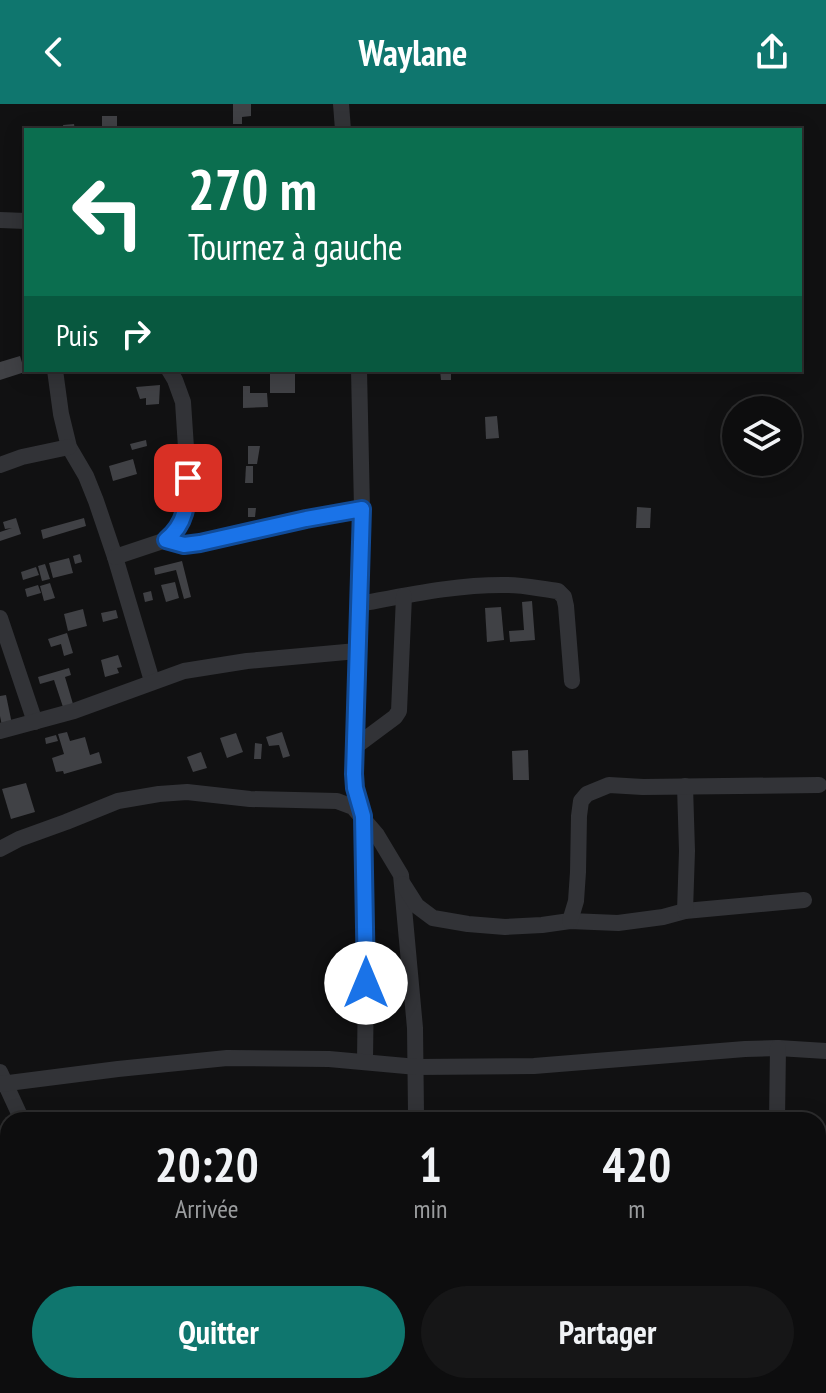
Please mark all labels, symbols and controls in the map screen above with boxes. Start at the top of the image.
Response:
text: Waylane [359,29,467,76]
icon: back [32,30,76,74]
icon: share [750,30,794,74]
text: 270 m [188,153,317,225]
icon: left [56,160,160,264]
text: Tournez à gauche [188,223,403,270]
icon: right [114,312,158,356]
text: Puis [56,315,98,354]
map controls [722,396,802,476]
button: layers [722,396,802,476]
pin [154,444,222,512]
icon: arrive [166,456,210,500]
position arrow [324,941,408,1025]
text: 20:20 [155,1133,259,1195]
text: 1 [419,1133,442,1195]
text: 420 [602,1133,671,1195]
text: Arrivée [175,1192,239,1225]
text: min [413,1192,447,1225]
text: m [628,1192,645,1225]
button: Quitter [32,1286,405,1378]
button: Partager [421,1286,794,1378]

